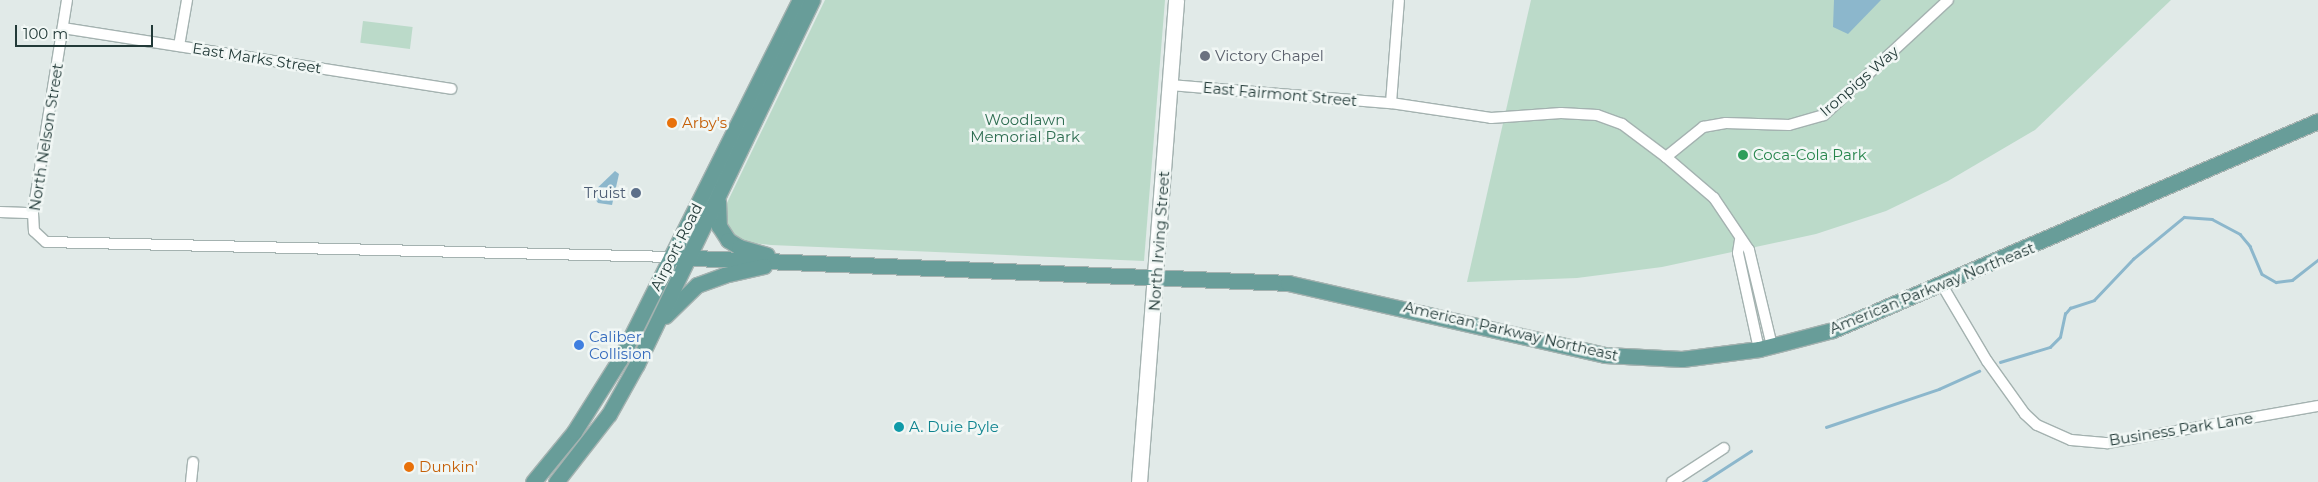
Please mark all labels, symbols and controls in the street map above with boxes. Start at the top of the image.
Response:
scale bar [18,15,155,47]
text: 100 m [23,24,68,43]
street label: East Marks Street [191,39,323,77]
street label: Ironpigs Way [1816,42,1902,120]
place label: Victory Chapel [1215,47,1324,65]
marker: Victory Chapel [1199,50,1211,62]
street label: North Nelson Street [25,62,67,212]
street label: East Fairmont Street [1202,78,1358,110]
park label: Woodlawn Memorial Park [970,110,1080,145]
place label: Arby's [682,114,727,132]
marker: Arby's [666,117,678,129]
place label: Coca-Cola Park [1753,146,1867,164]
marker: Coca-Cola Park [1737,149,1749,161]
street label: North Irving Street [1145,170,1173,312]
place label: Truist [584,184,626,202]
marker: Truist [630,187,642,199]
street label: Airport Road [646,200,706,294]
street label: American Parkway Northeast [1827,239,2037,337]
street label: American Parkway Northeast [1402,298,1620,364]
place label: Caliber Collision [589,327,652,362]
marker: Caliber Collision [573,339,585,351]
street label: Business Park Lane [2108,409,2254,449]
place label: A. Duie Pyle [909,418,999,436]
marker: A. Duie Pyle [893,421,905,433]
place label: Dunkin' [419,458,478,476]
marker: Dunkin' [403,461,415,473]

